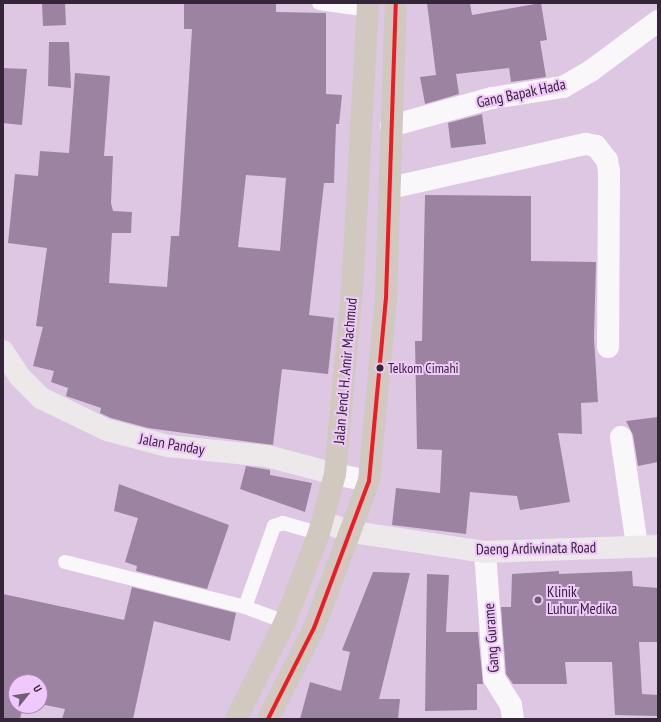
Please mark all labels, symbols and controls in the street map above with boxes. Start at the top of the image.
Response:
street label: Gang Bapak Hada [475,75,567,111]
street label: Jalan Jend. H. Amir Machmud [330,296,360,446]
place label: Telkom Cimahi [388,360,459,376]
marker: Telkom Cimahi [375,363,385,373]
street label: Jalan Panday [138,429,206,459]
street label: Daeng Ardiwinata Road [475,538,597,558]
place label: Klinik Luhur Medika [547,582,617,617]
marker: Klinik Luhur Medika [532,594,544,606]
street label: Gang Gurame [480,603,502,673]
north arrow [8,674,48,714]
text: U [30,683,45,694]

